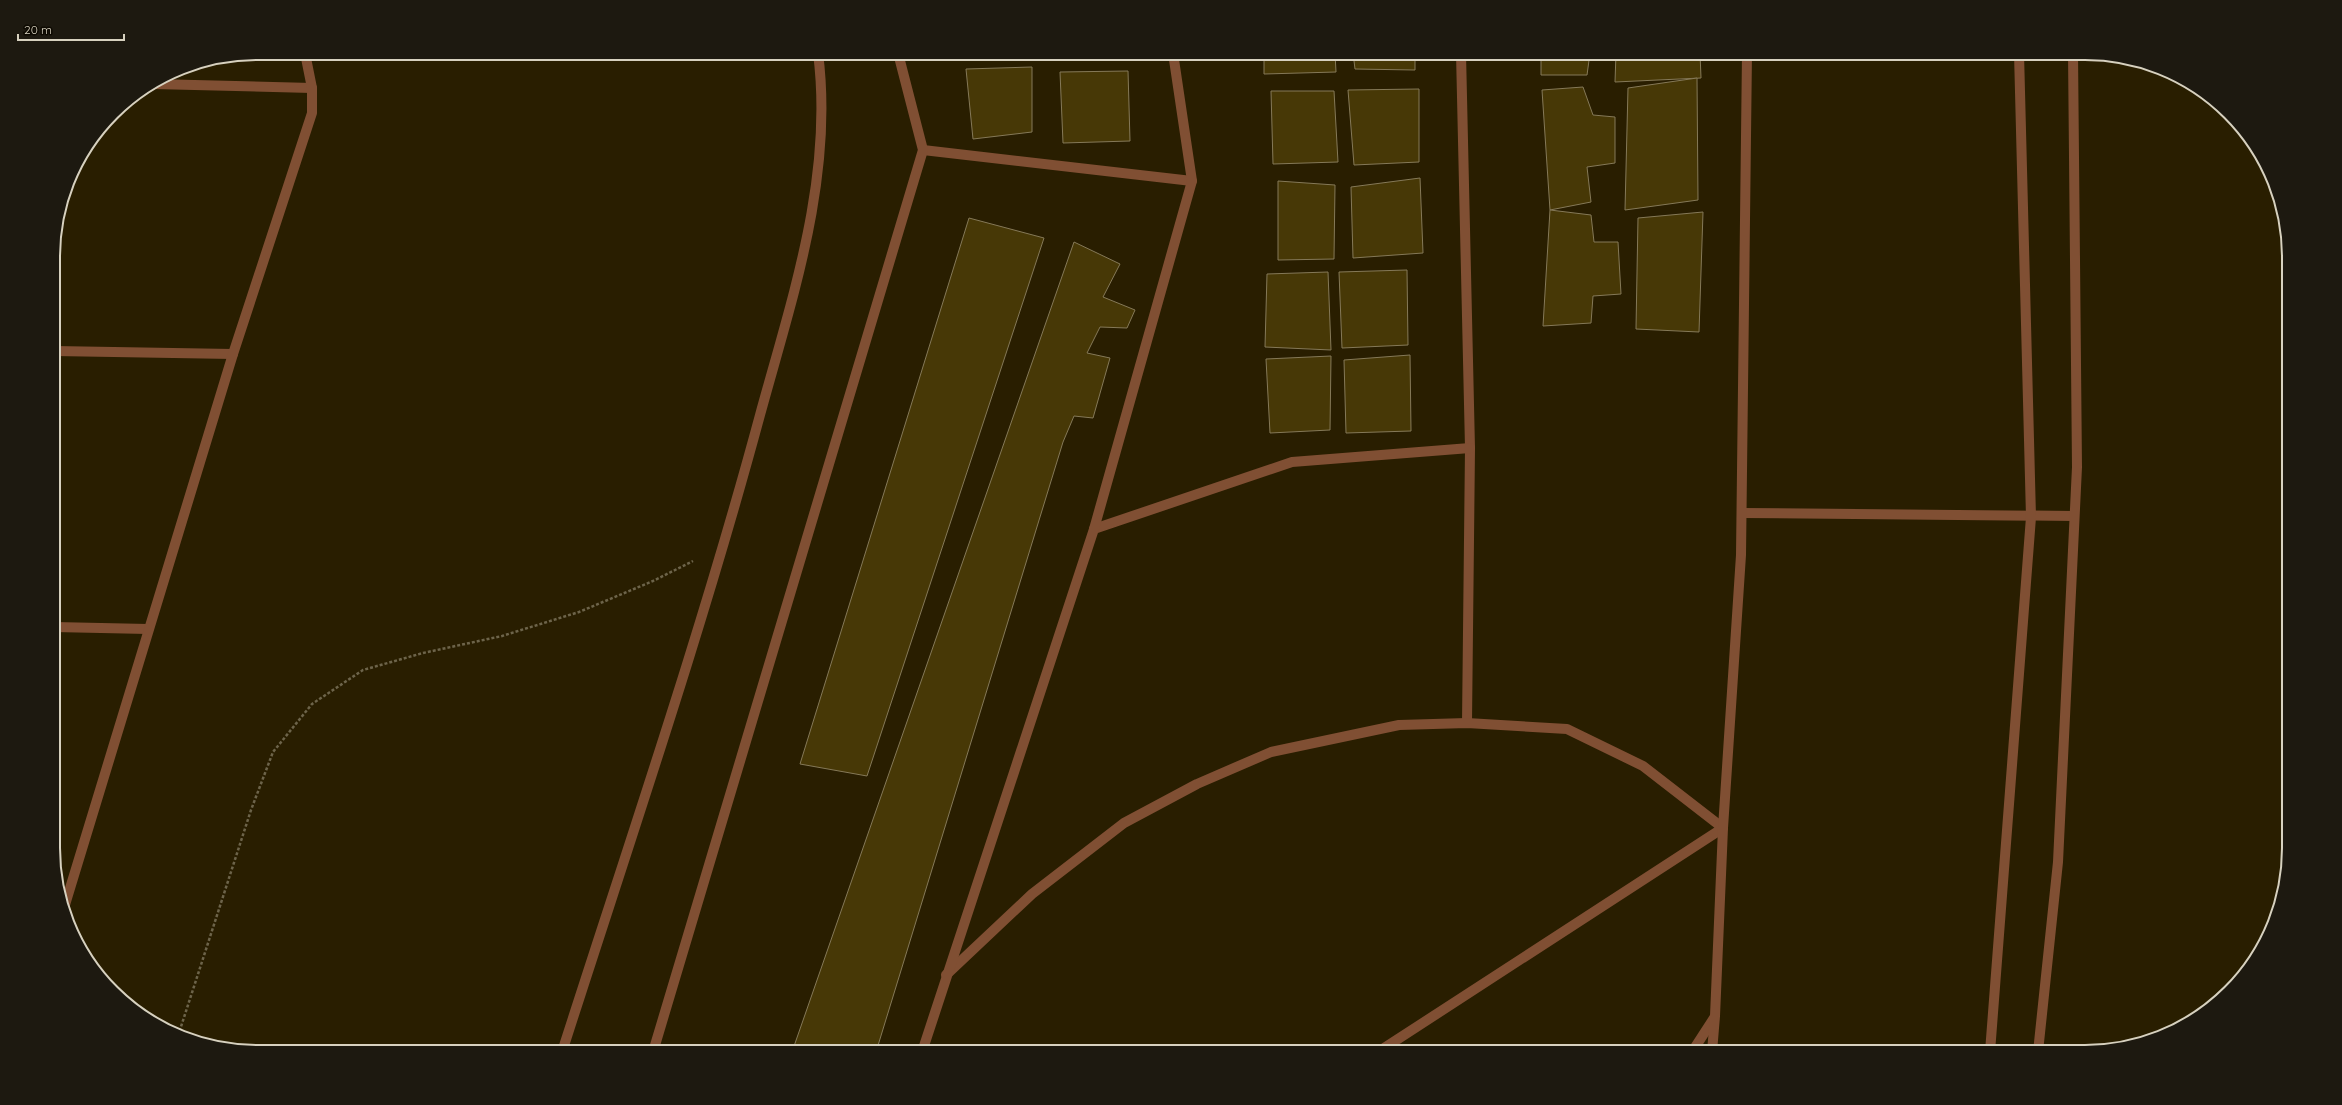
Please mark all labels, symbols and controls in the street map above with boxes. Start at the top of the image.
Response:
scale bar [18,16,124,42]
text: 20 m [24,22,52,37]

